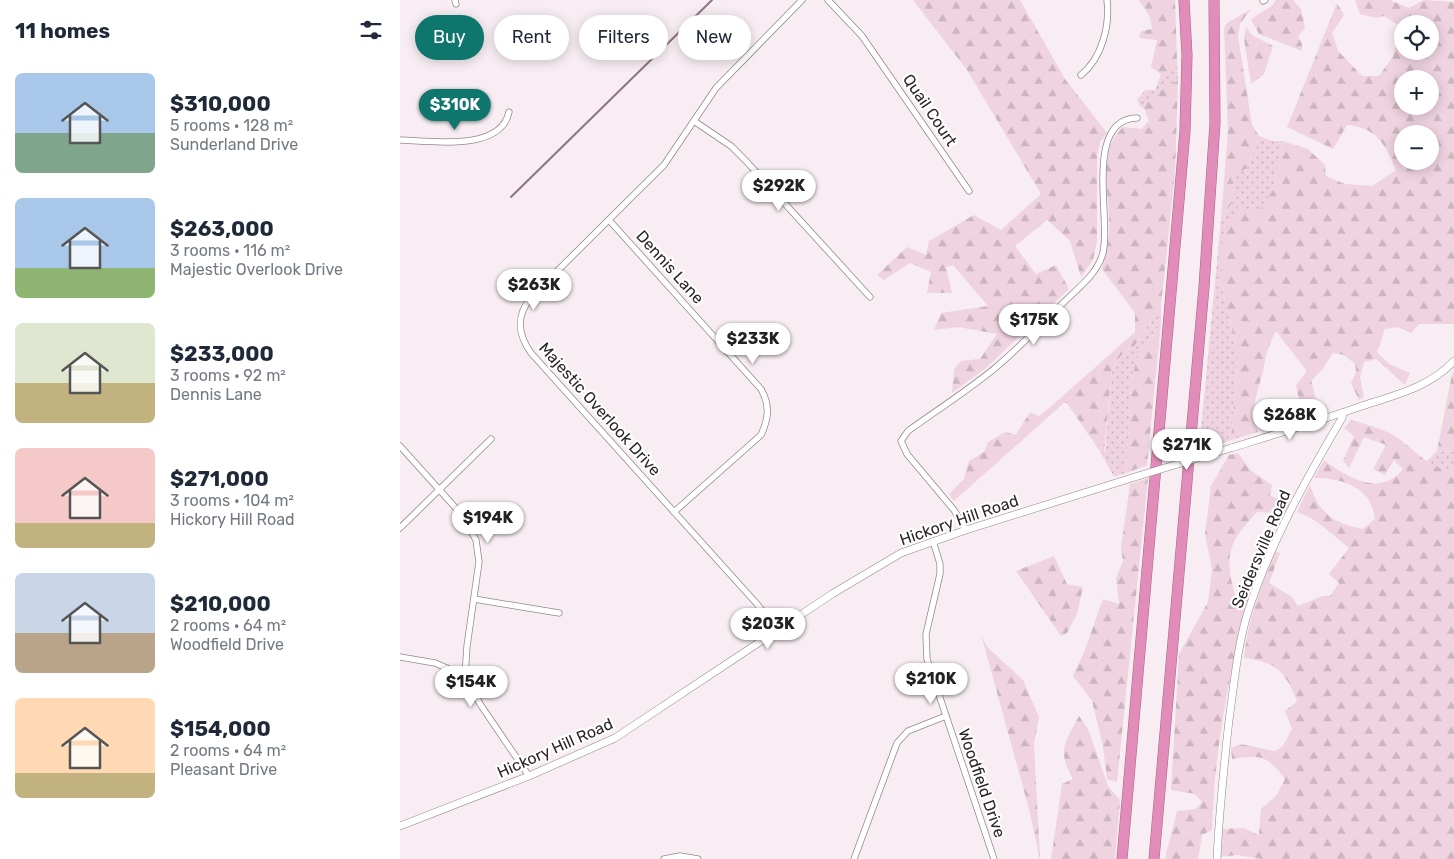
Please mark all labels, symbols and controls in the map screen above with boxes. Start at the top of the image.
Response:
chip: Buy [415,15,484,60]
chip: Rent [494,15,569,60]
chip: Filters [579,15,668,60]
chip: New [678,15,751,60]
map controls [1394,15,1439,170]
button: locate [1394,15,1439,60]
icon: filters [357,16,385,44]
text: 11 homes [15,18,110,43]
street label: Quail Court [899,70,961,150]
button: + [1394,70,1439,115]
pin: $310K [420,88,490,131]
text: $310,000 [170,91,271,116]
icon: home [55,93,115,153]
text: $310K [430,95,480,114]
text: 5 rooms · 128 m² [170,116,293,135]
button: − [1394,125,1439,170]
text: Sunderland Drive [170,135,298,154]
pin: $292K [744,170,814,212]
text: $292K [753,176,805,195]
text: $263,000 [170,216,274,241]
icon: home [55,218,115,278]
street label: Dennis Lane [632,227,708,308]
text: 3 rooms · 116 m² [170,241,290,260]
text: Majestic Overlook Drive [170,260,343,279]
pin: $263K [499,268,569,311]
text: $263K [508,275,560,294]
pin: $175K [999,304,1069,346]
text: $175K [1010,310,1058,329]
pin: $233K [718,322,788,365]
text: $233K [727,329,779,348]
street label: Majestic Overlook Drive [535,338,665,480]
text: $233,000 [170,341,274,366]
icon: home [55,343,115,403]
text: 3 rooms · 92 m² [170,366,286,385]
text: Dennis Lane [170,385,262,404]
pin: $268K [1255,398,1325,441]
text: $268K [1264,405,1316,424]
pin: $271K [1152,428,1222,471]
text: $271K [1163,435,1211,454]
text: $271,000 [170,466,269,491]
icon: home [55,468,115,528]
street label: Seidersville Road [1228,487,1294,611]
text: 3 rooms · 104 m² [170,491,294,510]
street label: Hickory Hill Road [897,491,1021,549]
pin: $194K [453,502,523,544]
text: $194K [463,508,513,527]
text: Hickory Hill Road [170,510,295,529]
text: $210,000 [170,591,271,616]
icon: home [55,593,115,653]
pin: $203K [733,608,803,650]
text: $203K [741,614,795,633]
text: 2 rooms · 64 m² [170,616,286,635]
text: Woodfield Drive [170,635,284,654]
pin: $210K [896,662,966,705]
pin: $154K [436,666,506,708]
text: $210K [906,669,956,688]
text: $154K [446,672,496,691]
street label: Hickory Hill Road [494,714,616,782]
text: $154,000 [170,716,271,741]
icon: home [55,718,115,778]
street label: Woodfield Drive [954,726,1010,840]
text: 2 rooms · 64 m² [170,741,286,760]
text: Pleasant Drive [170,760,277,779]

